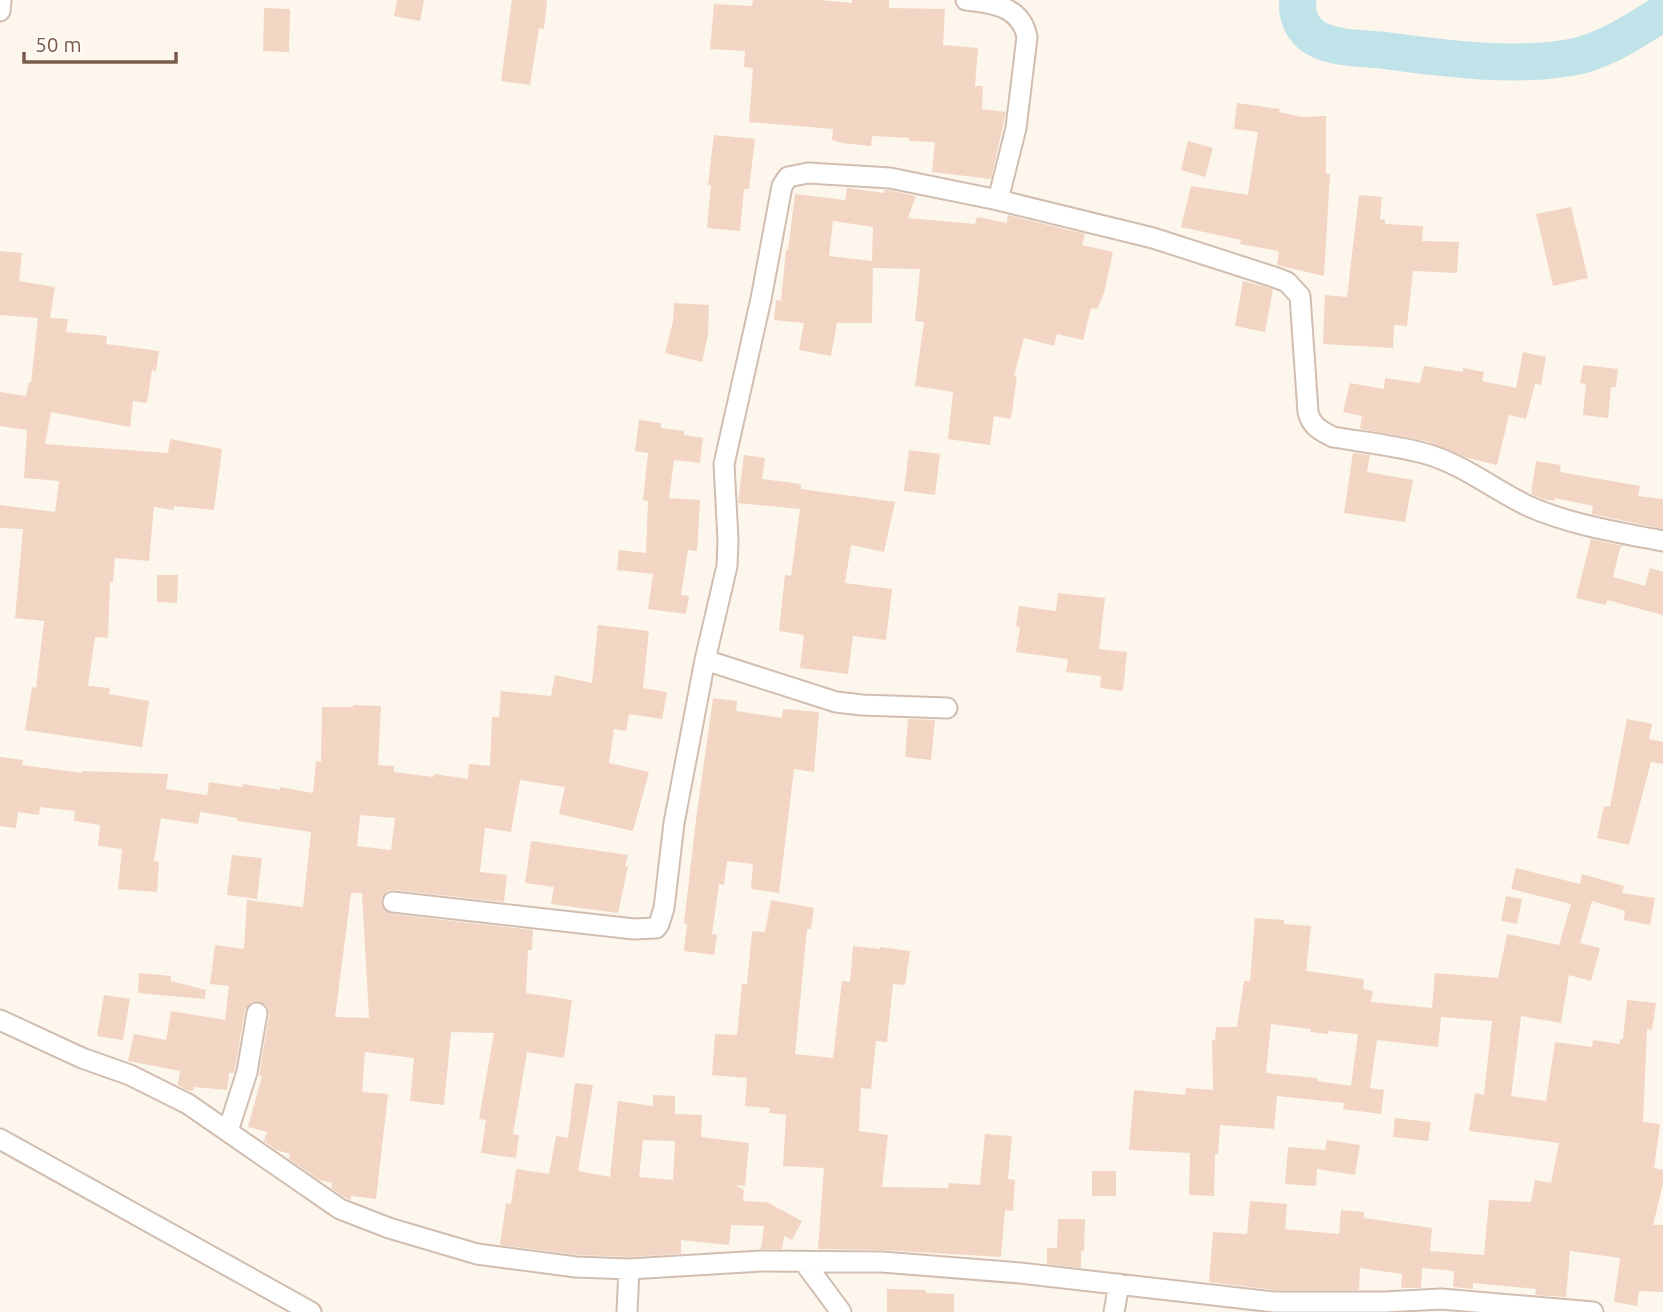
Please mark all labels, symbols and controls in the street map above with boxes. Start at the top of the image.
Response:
scale bar [24,21,177,65]
text: 50 m [35,32,82,56]

